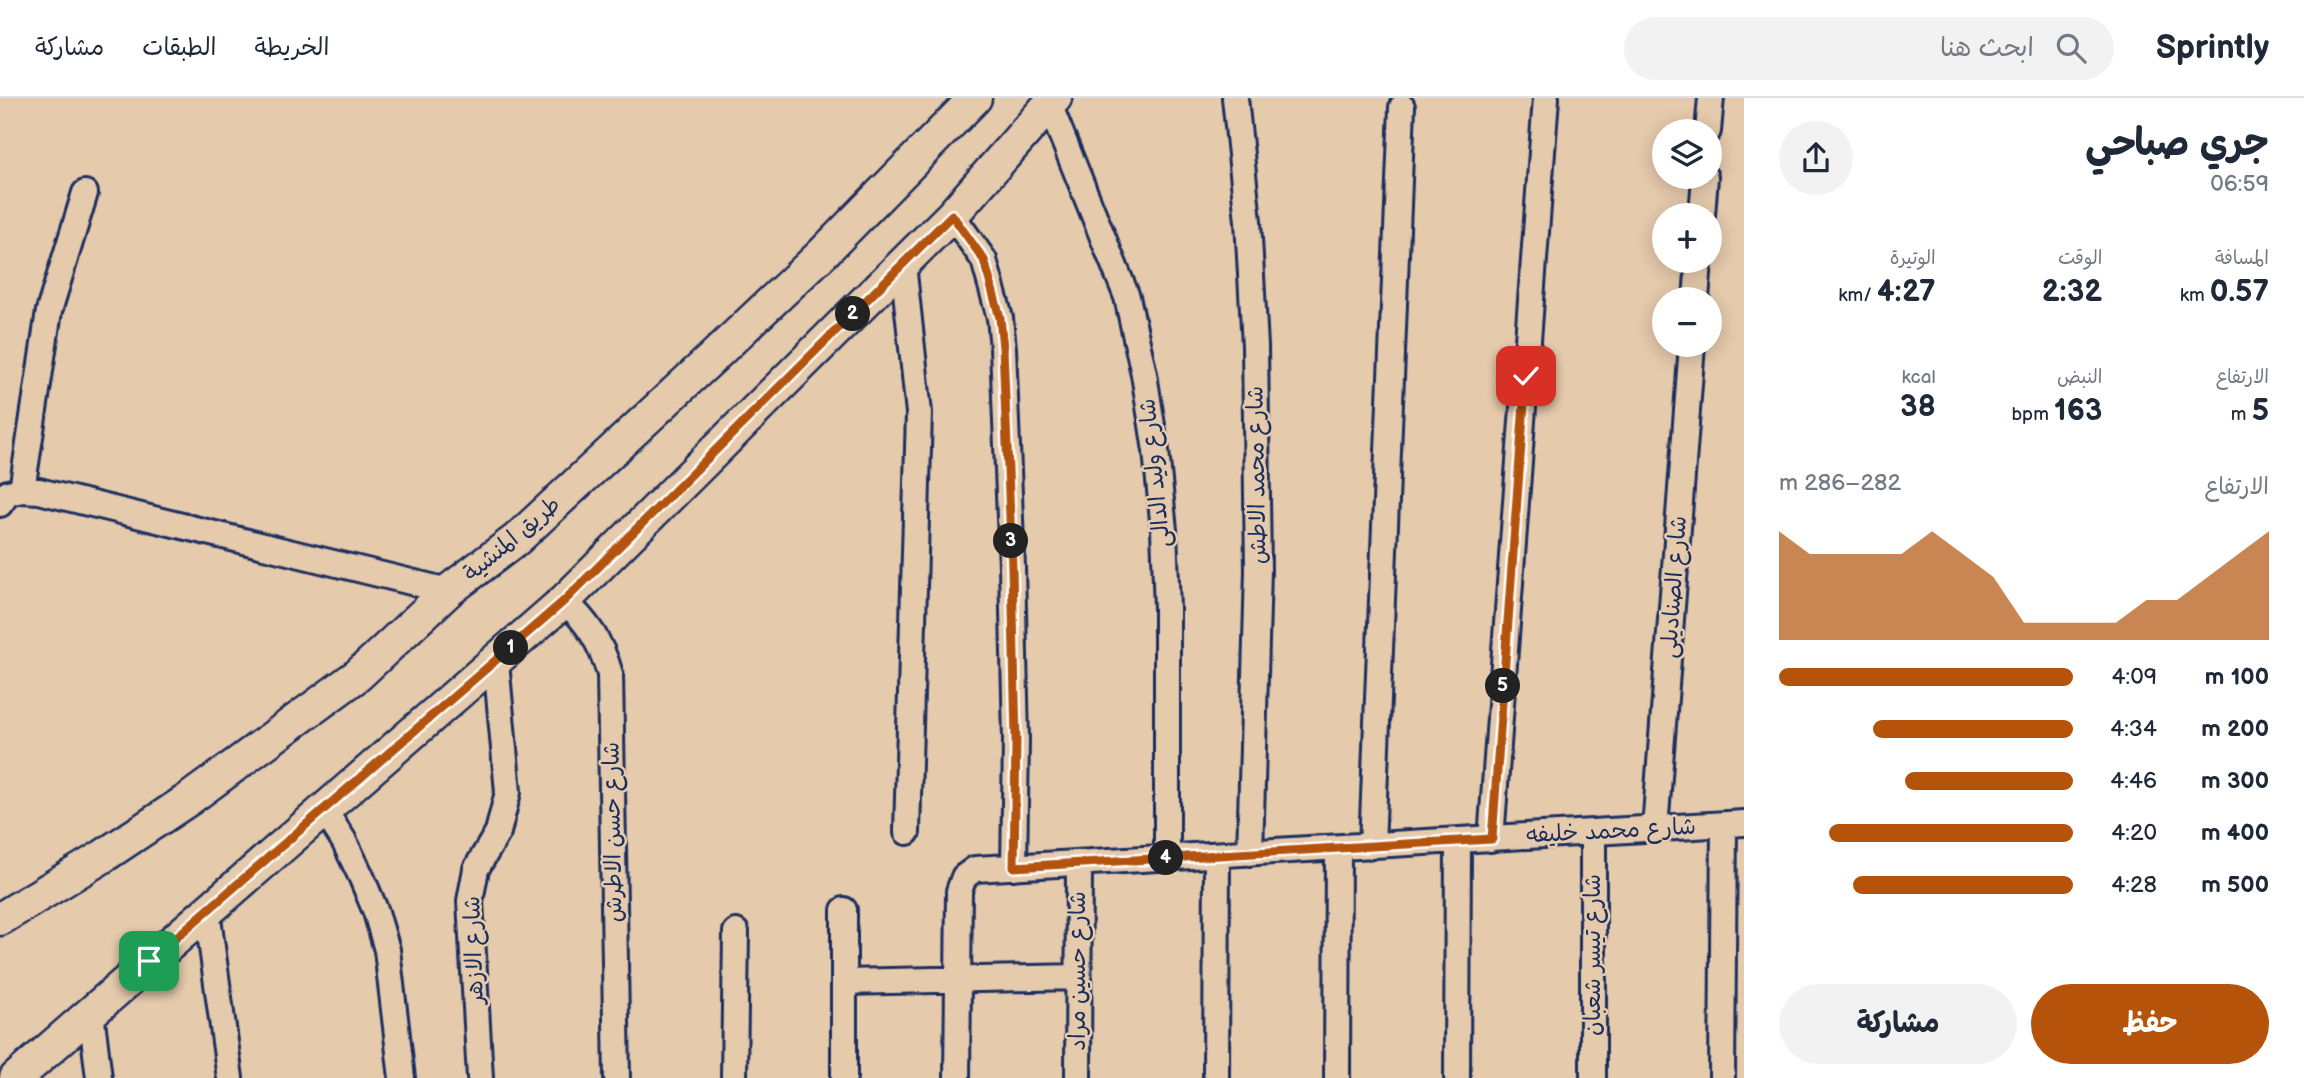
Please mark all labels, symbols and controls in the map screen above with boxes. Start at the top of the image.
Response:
search box [1624,17,2114,80]
text: Sprintly [2156,28,2269,68]
icon: search [2052,29,2090,67]
text: مشاركة [35,33,104,62]
text: الطبقات [142,33,217,62]
text: الخريطة [255,33,329,62]
text: ابحث هنا [1940,33,2034,64]
map controls [1652,119,1722,357]
button: layers [1652,119,1722,189]
button: share [1779,121,1853,195]
text: جري صباحي [2085,121,2269,166]
text: 06:59 [2210,170,2269,198]
button: + [1652,203,1722,273]
text: الوتيرة [1890,247,1936,270]
text: الوقت [2058,247,2102,270]
text: المسافة [2215,247,2269,270]
text: 4:27 [1877,274,1936,310]
text: 2:32 [2042,274,2102,310]
text: 0.57 [2210,274,2269,310]
text: /km [1838,284,1877,307]
text: km [2180,284,2210,307]
button: − [1652,287,1722,357]
pin: 2 [836,296,870,332]
text: 2 [847,302,858,325]
pin [1496,346,1556,406]
icon: check [1507,357,1545,395]
text: kcal [1902,366,1936,389]
text: النبض [2057,366,2102,389]
text: الارتفاع [2216,366,2269,389]
street label: شارع محمد الاطش [1241,386,1274,564]
text: 38 [1900,389,1936,425]
text: 163 [2054,393,2102,429]
text: 5 [2252,393,2269,429]
street label: شارع وليد الدالى [1133,397,1178,549]
text: bpm [2011,403,2054,426]
text: m [2231,403,2252,426]
text: 282–286 m [1779,469,1901,497]
text: الارتفاع [2205,473,2269,501]
street label: طريق المنشية [458,490,566,588]
street label: شارع الصناديلى [1655,515,1694,659]
pin: 3 [993,524,1028,558]
text: 3 [1005,529,1016,552]
pin: 1 [494,630,528,666]
text: 1 [507,636,515,659]
text: 4:09 [2112,663,2157,691]
text: 100 m [2205,663,2269,691]
pin: 5 [1486,668,1520,704]
text: 5 [1497,674,1508,697]
text: 4:34 [2110,715,2157,743]
text: 200 m [2201,715,2269,743]
street label: شارع حسن الاطرش [597,741,630,923]
text: 4:46 [2110,767,2157,795]
text: 300 m [2201,767,2269,795]
street label: شارع محمد خليفه [1525,813,1697,850]
text: 4:20 [2111,819,2157,847]
text: 400 m [2201,819,2269,847]
pin: 4 [1148,840,1184,876]
text: 4 [1160,846,1171,869]
text: 4:28 [2111,871,2157,899]
text: 500 m [2201,871,2269,899]
street label: شارع تيسر شعبان [1579,874,1608,1036]
street label: شارع حسين مراد [1064,891,1093,1051]
street label: شارع الازهر [458,895,491,1007]
pin [119,931,179,991]
icon: arrive [130,942,168,980]
button: مشاركة [1779,984,2017,1064]
button: حفظ [2031,984,2269,1064]

